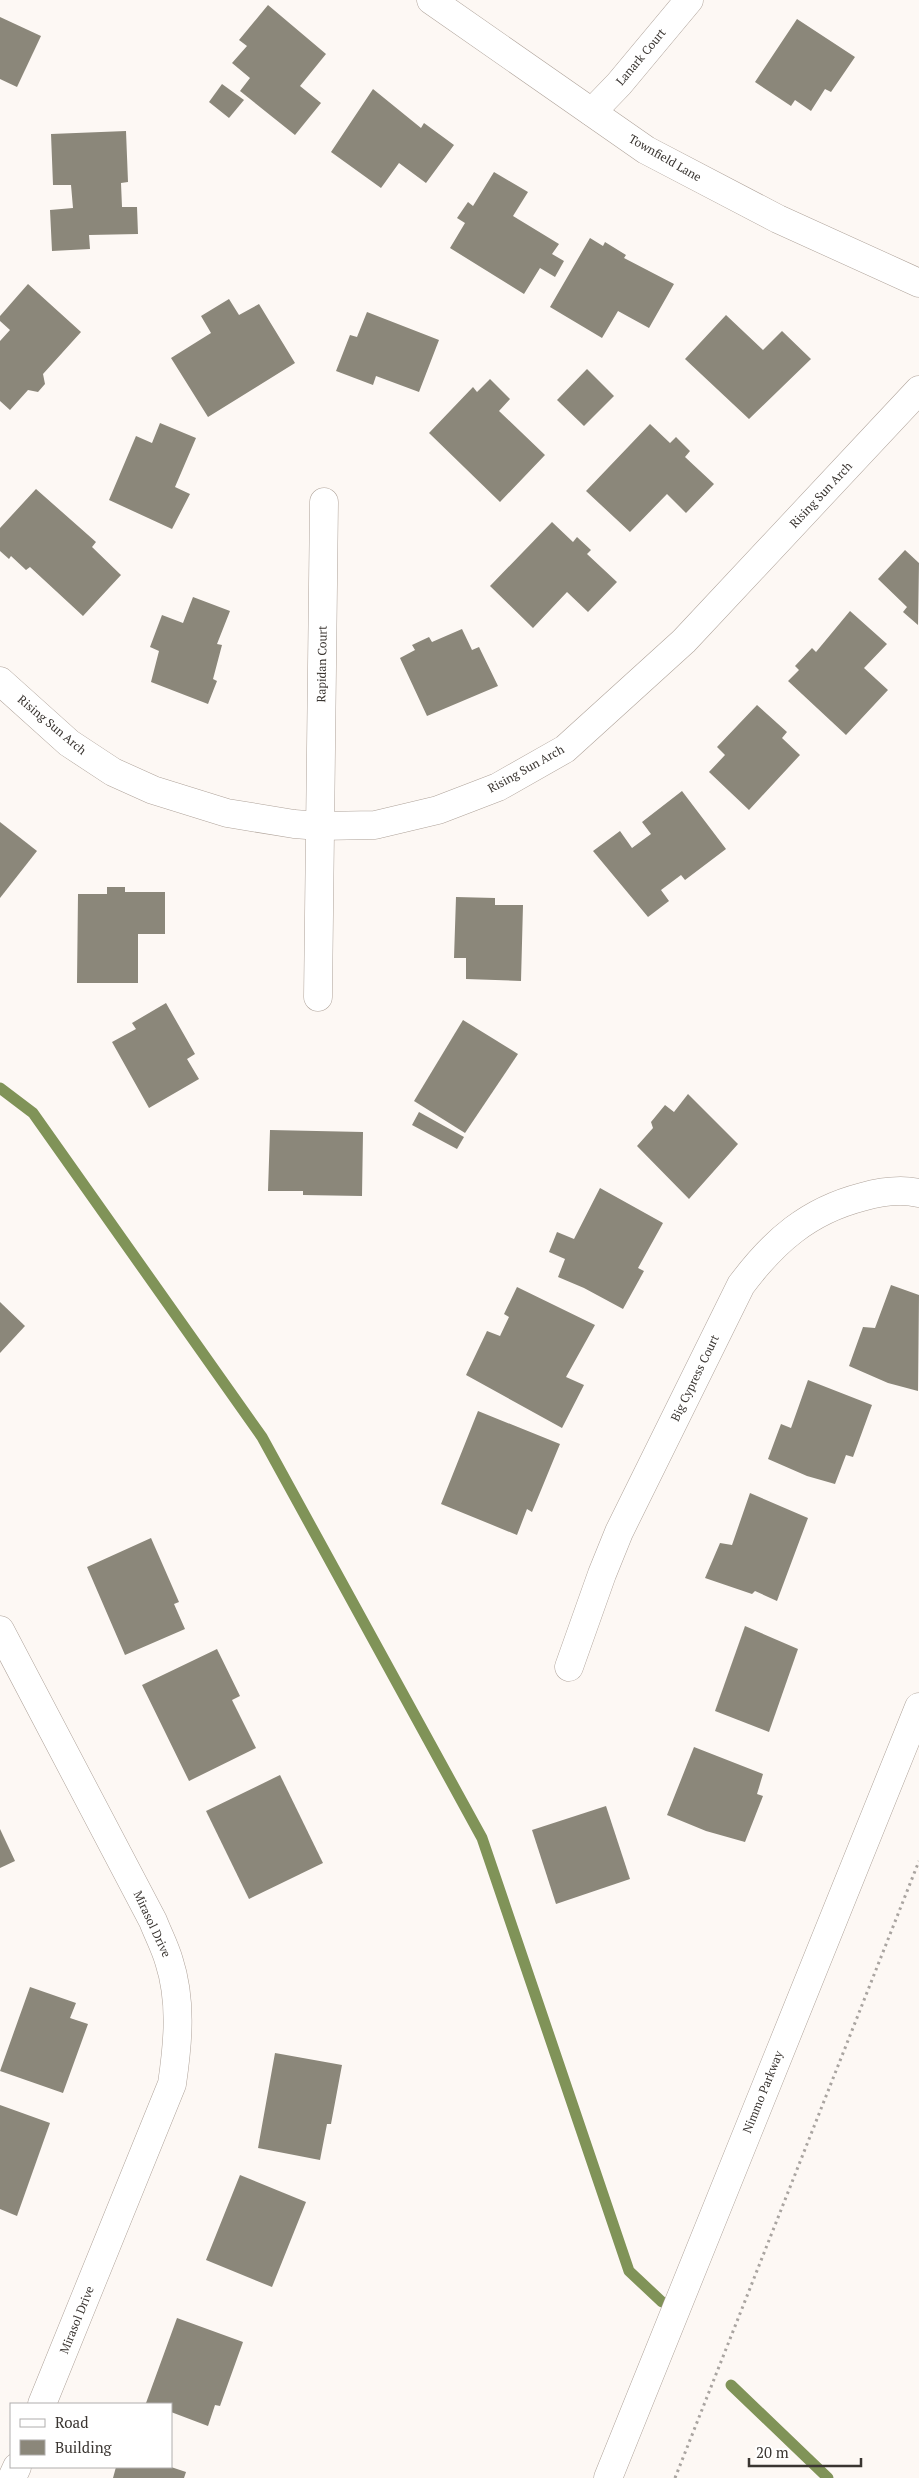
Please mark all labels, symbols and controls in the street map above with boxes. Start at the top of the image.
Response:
street label: Lanark Court [613,25,669,88]
street label: Townfield Lane [626,131,704,184]
street label: Rising Sun Arch [786,458,855,531]
street label: Rapidan Court [313,625,330,703]
street label: Rising Sun Arch [15,692,90,758]
street label: Rising Sun Arch [485,741,567,796]
street label: Big Cypress Court [667,1332,722,1424]
street label: Mirasol Drive [131,1888,174,1959]
street label: Nimmo Parkway [739,2048,786,2135]
street label: Mirasol Drive [56,2284,97,2356]
legend [10,2403,172,2468]
text: Road [55,2412,88,2432]
scale bar [749,2436,862,2468]
text: Building [55,2437,113,2457]
text: 20 m [756,2442,789,2462]

